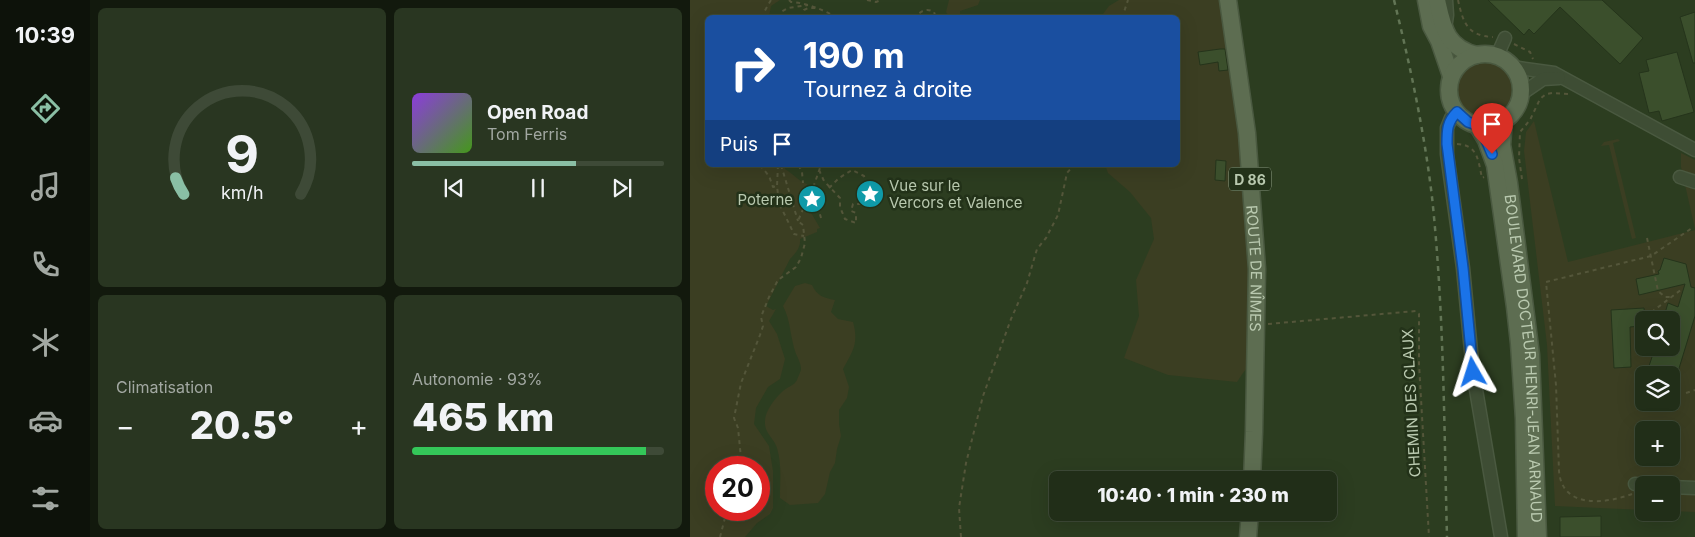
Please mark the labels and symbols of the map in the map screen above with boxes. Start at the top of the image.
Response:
pin [1471,103,1513,154]
road number: D 86 [1229,168,1271,190]
place label: Vue sur le Vercors et Valence [889,176,1023,212]
place icon: Vue sur le Vercors et Valence [855,179,885,209]
place icon: Poterne [797,184,827,214]
place label: Poterne [738,190,793,209]
street label: BOULEVARD DOCTEUR HENRI-JEAN ARNAUD [1501,193,1547,523]
street label: ROUTE DE NÎMES [1243,204,1267,332]
street label: CHEMIN DES CLAUX [1398,328,1424,478]
position arrow [1446,345,1498,397]
speed limit sign: 20 [705,456,770,521]

